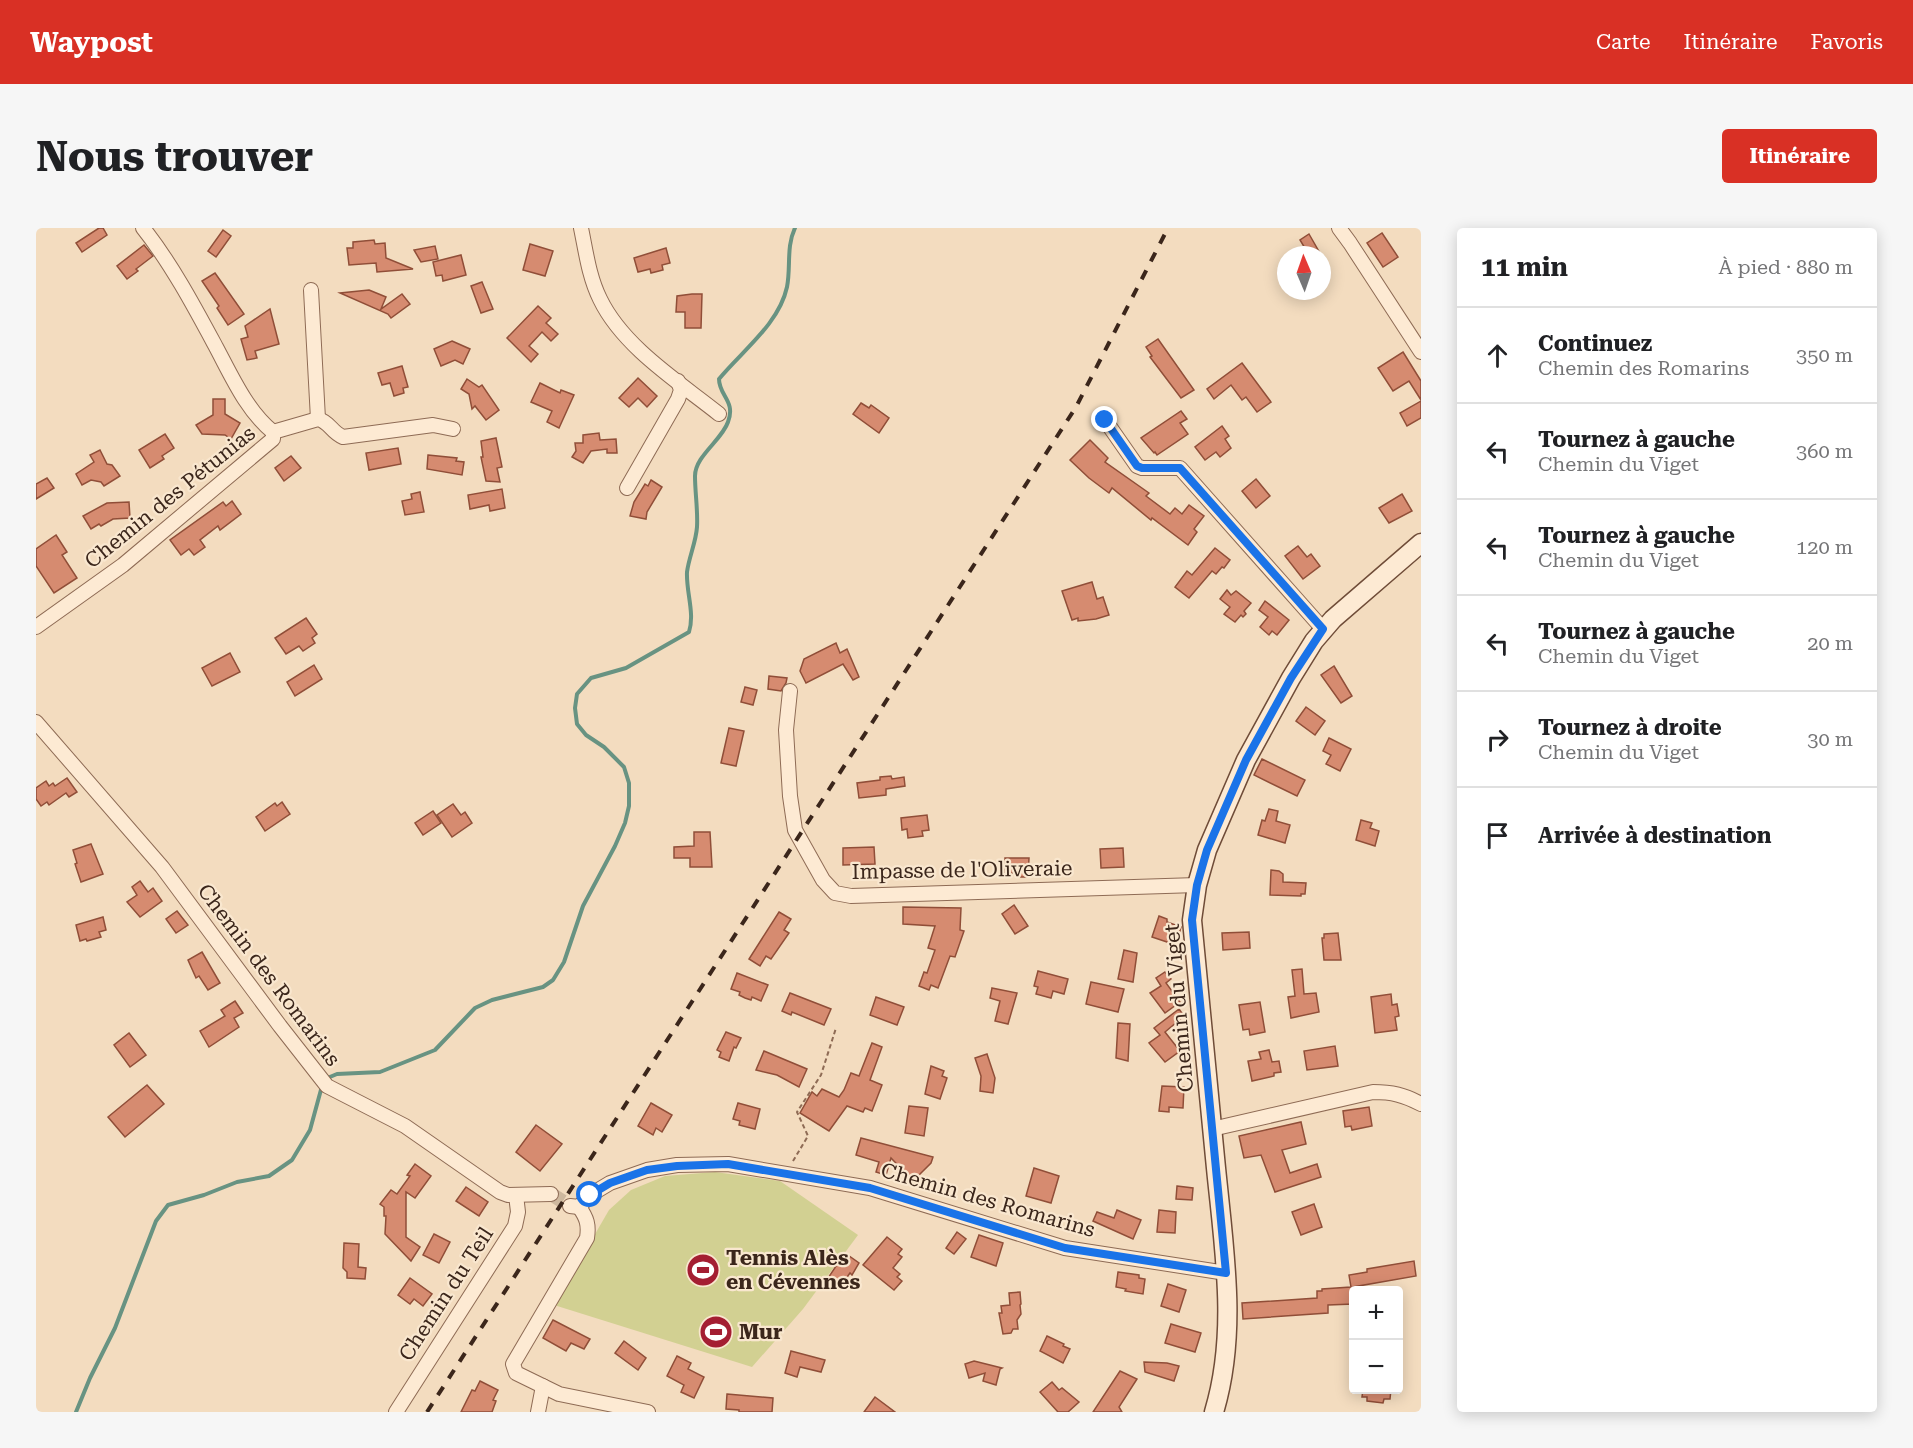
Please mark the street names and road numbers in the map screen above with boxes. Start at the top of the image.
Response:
street label: Chemin des Pétunias [80,421,260,573]
street label: Impasse de l'Oliveraie [851,856,1073,884]
street label: Chemin des Romarins [193,879,345,1071]
street label: Chemin du Viget [1160,923,1198,1093]
street label: Chemin des Romarins [878,1158,1098,1242]
street label: Chemin du Teil [394,1222,498,1365]

